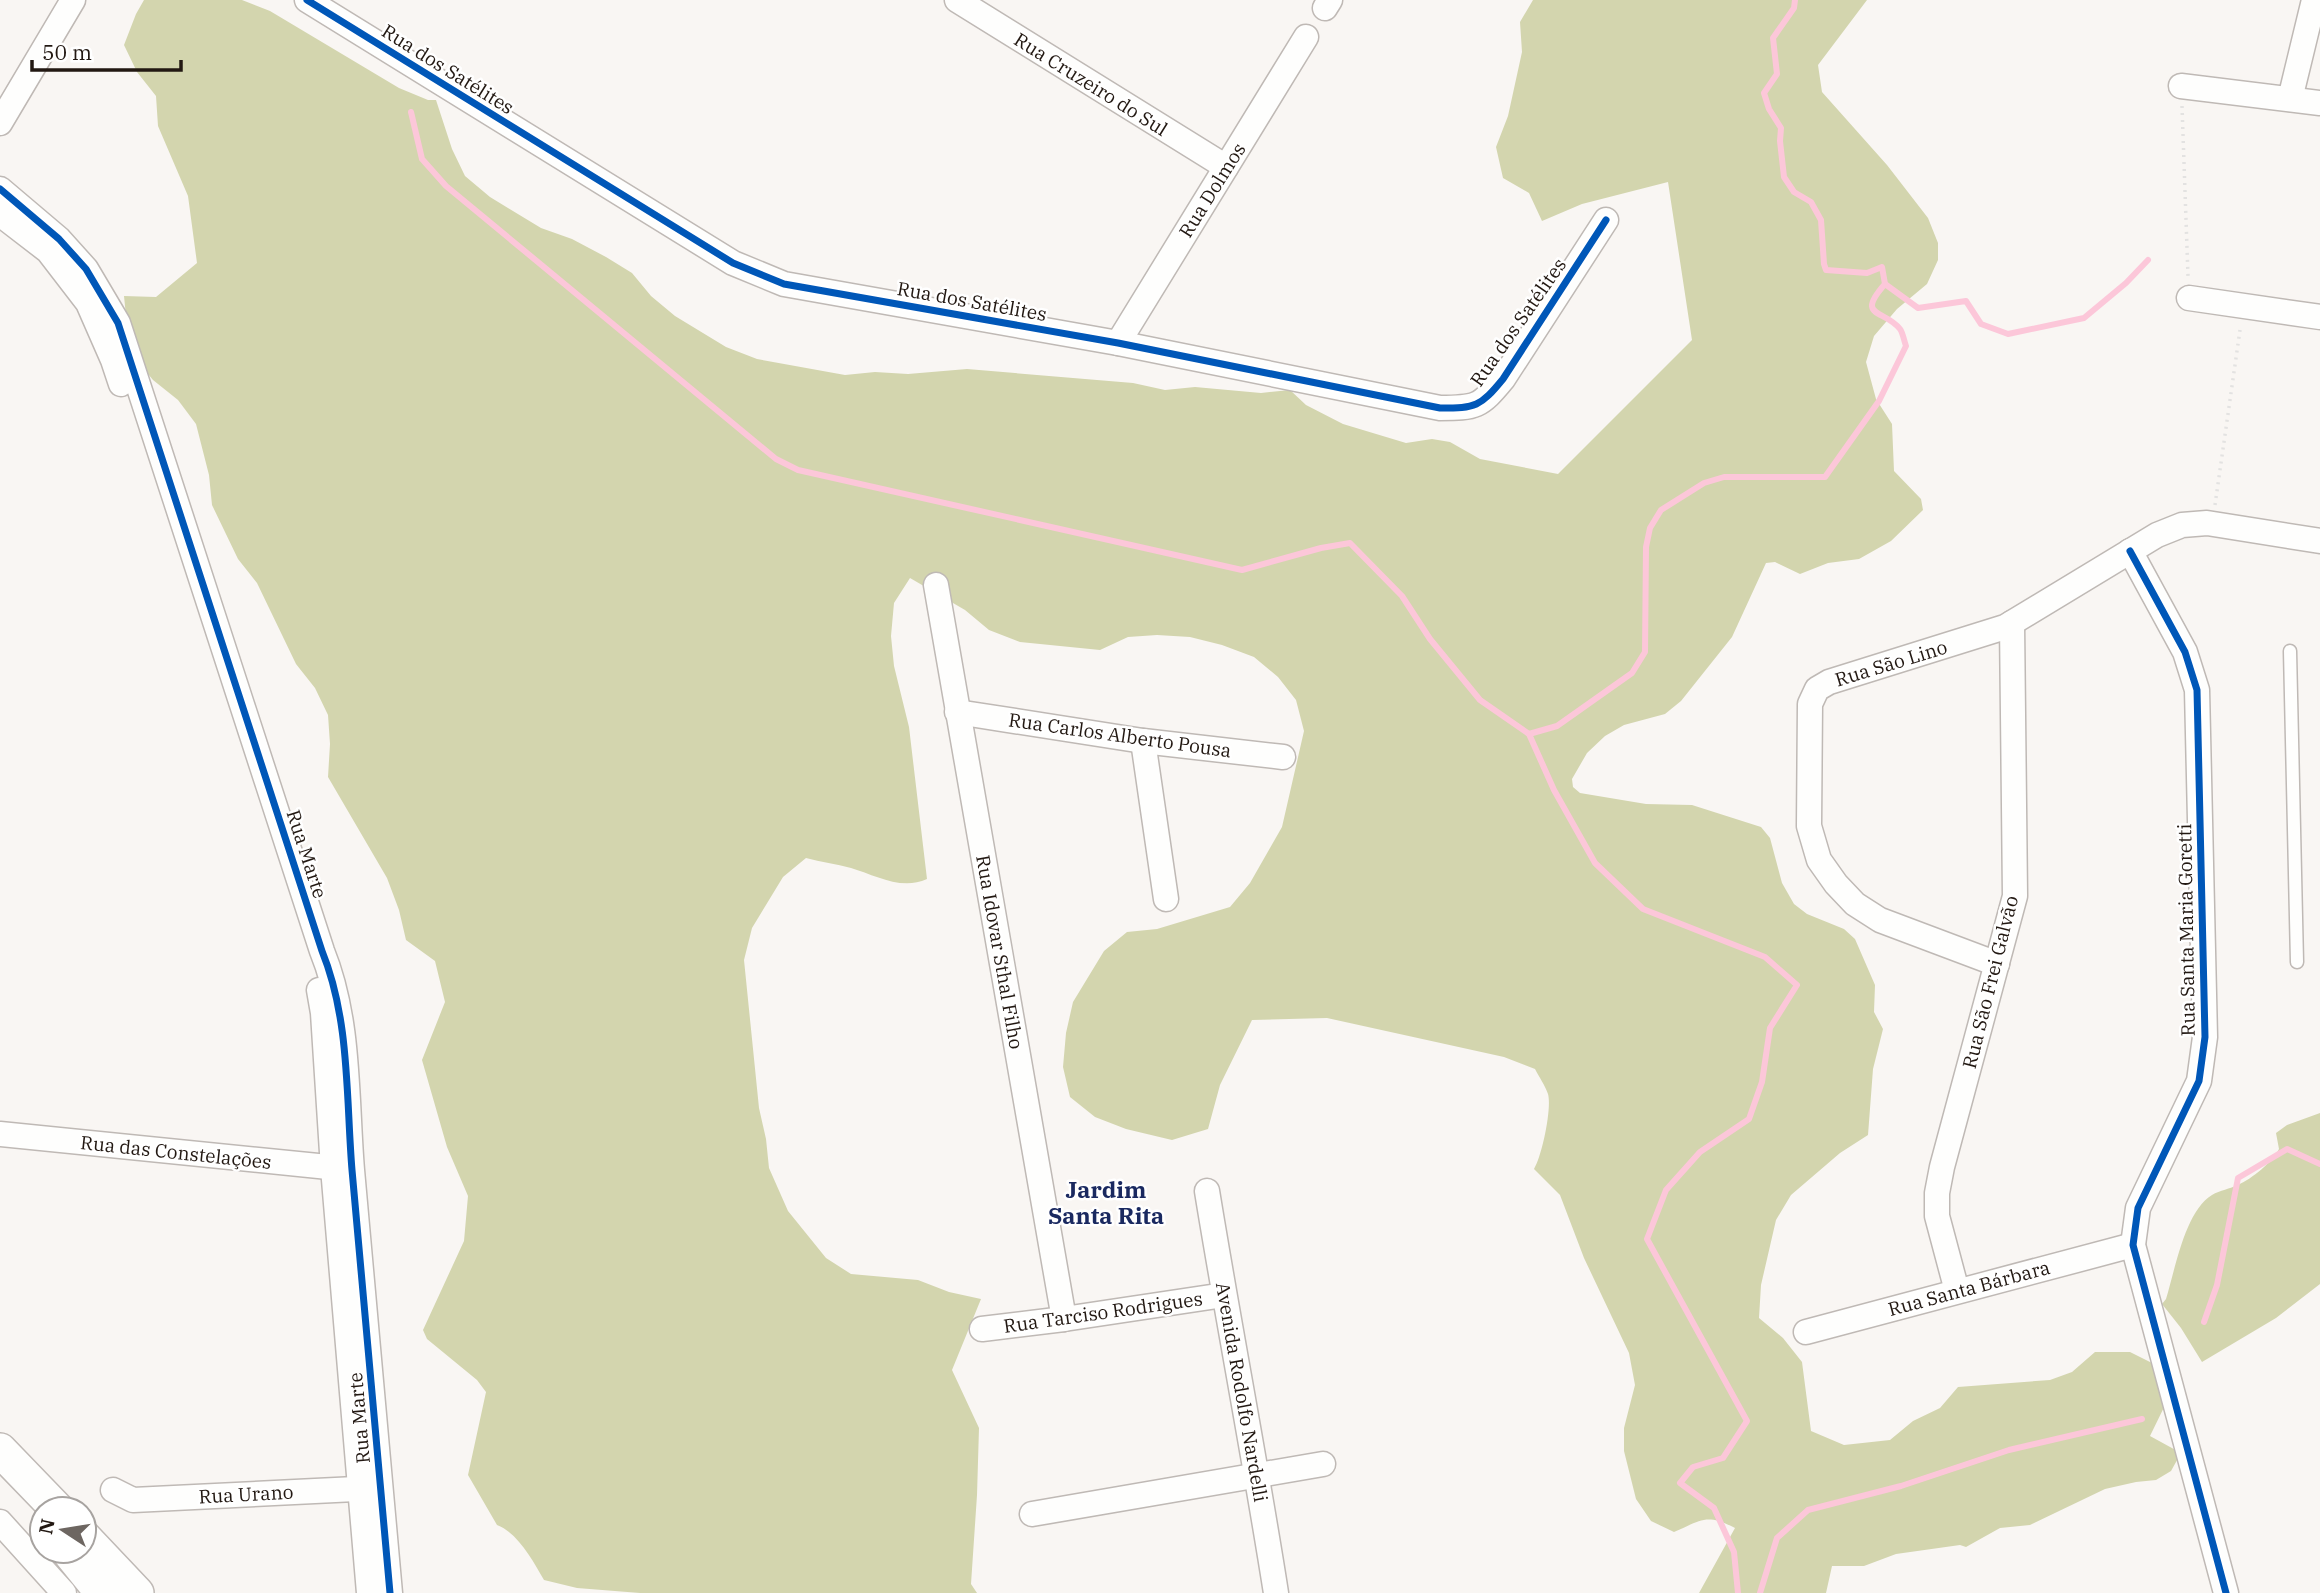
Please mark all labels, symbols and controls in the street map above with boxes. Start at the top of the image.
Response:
street label: Rua dos Satélites [378,19,518,119]
street label: Rua Cruzeiro do Sul [1010,27,1172,141]
scale bar [32,28,180,72]
text: 50 m [42,38,92,66]
street label: Rua Dolmos [1173,138,1251,242]
street label: Rua dos Satélites [1465,253,1571,391]
street label: Rua dos Satélites [895,276,1049,326]
street label: Rua São Lino [1832,635,1950,691]
street label: Rua Carlos Alberto Pousa [1007,707,1233,763]
street label: Rua Marte [281,807,333,901]
street label: Rua Santa Maria Goretti [2172,823,2200,1037]
street label: Rua Idovar Sthal Filho [971,853,1029,1051]
street label: Rua São Frei Galvão [1957,893,2023,1071]
street label: Rua das Constelações [79,1130,273,1174]
district label: Jardim Santa Rita [1048,1174,1164,1230]
street label: Rua Santa Bárbara [1885,1255,2053,1321]
street label: Avenida Rodolfo Nardelli [1211,1280,1273,1504]
street label: Rua Tarciso Rodrigues [1002,1286,1204,1338]
street label: Rua Marte [343,1371,375,1465]
street label: Rua Urano [198,1480,294,1508]
north arrow [28,1495,98,1565]
text: N [33,1517,60,1536]

